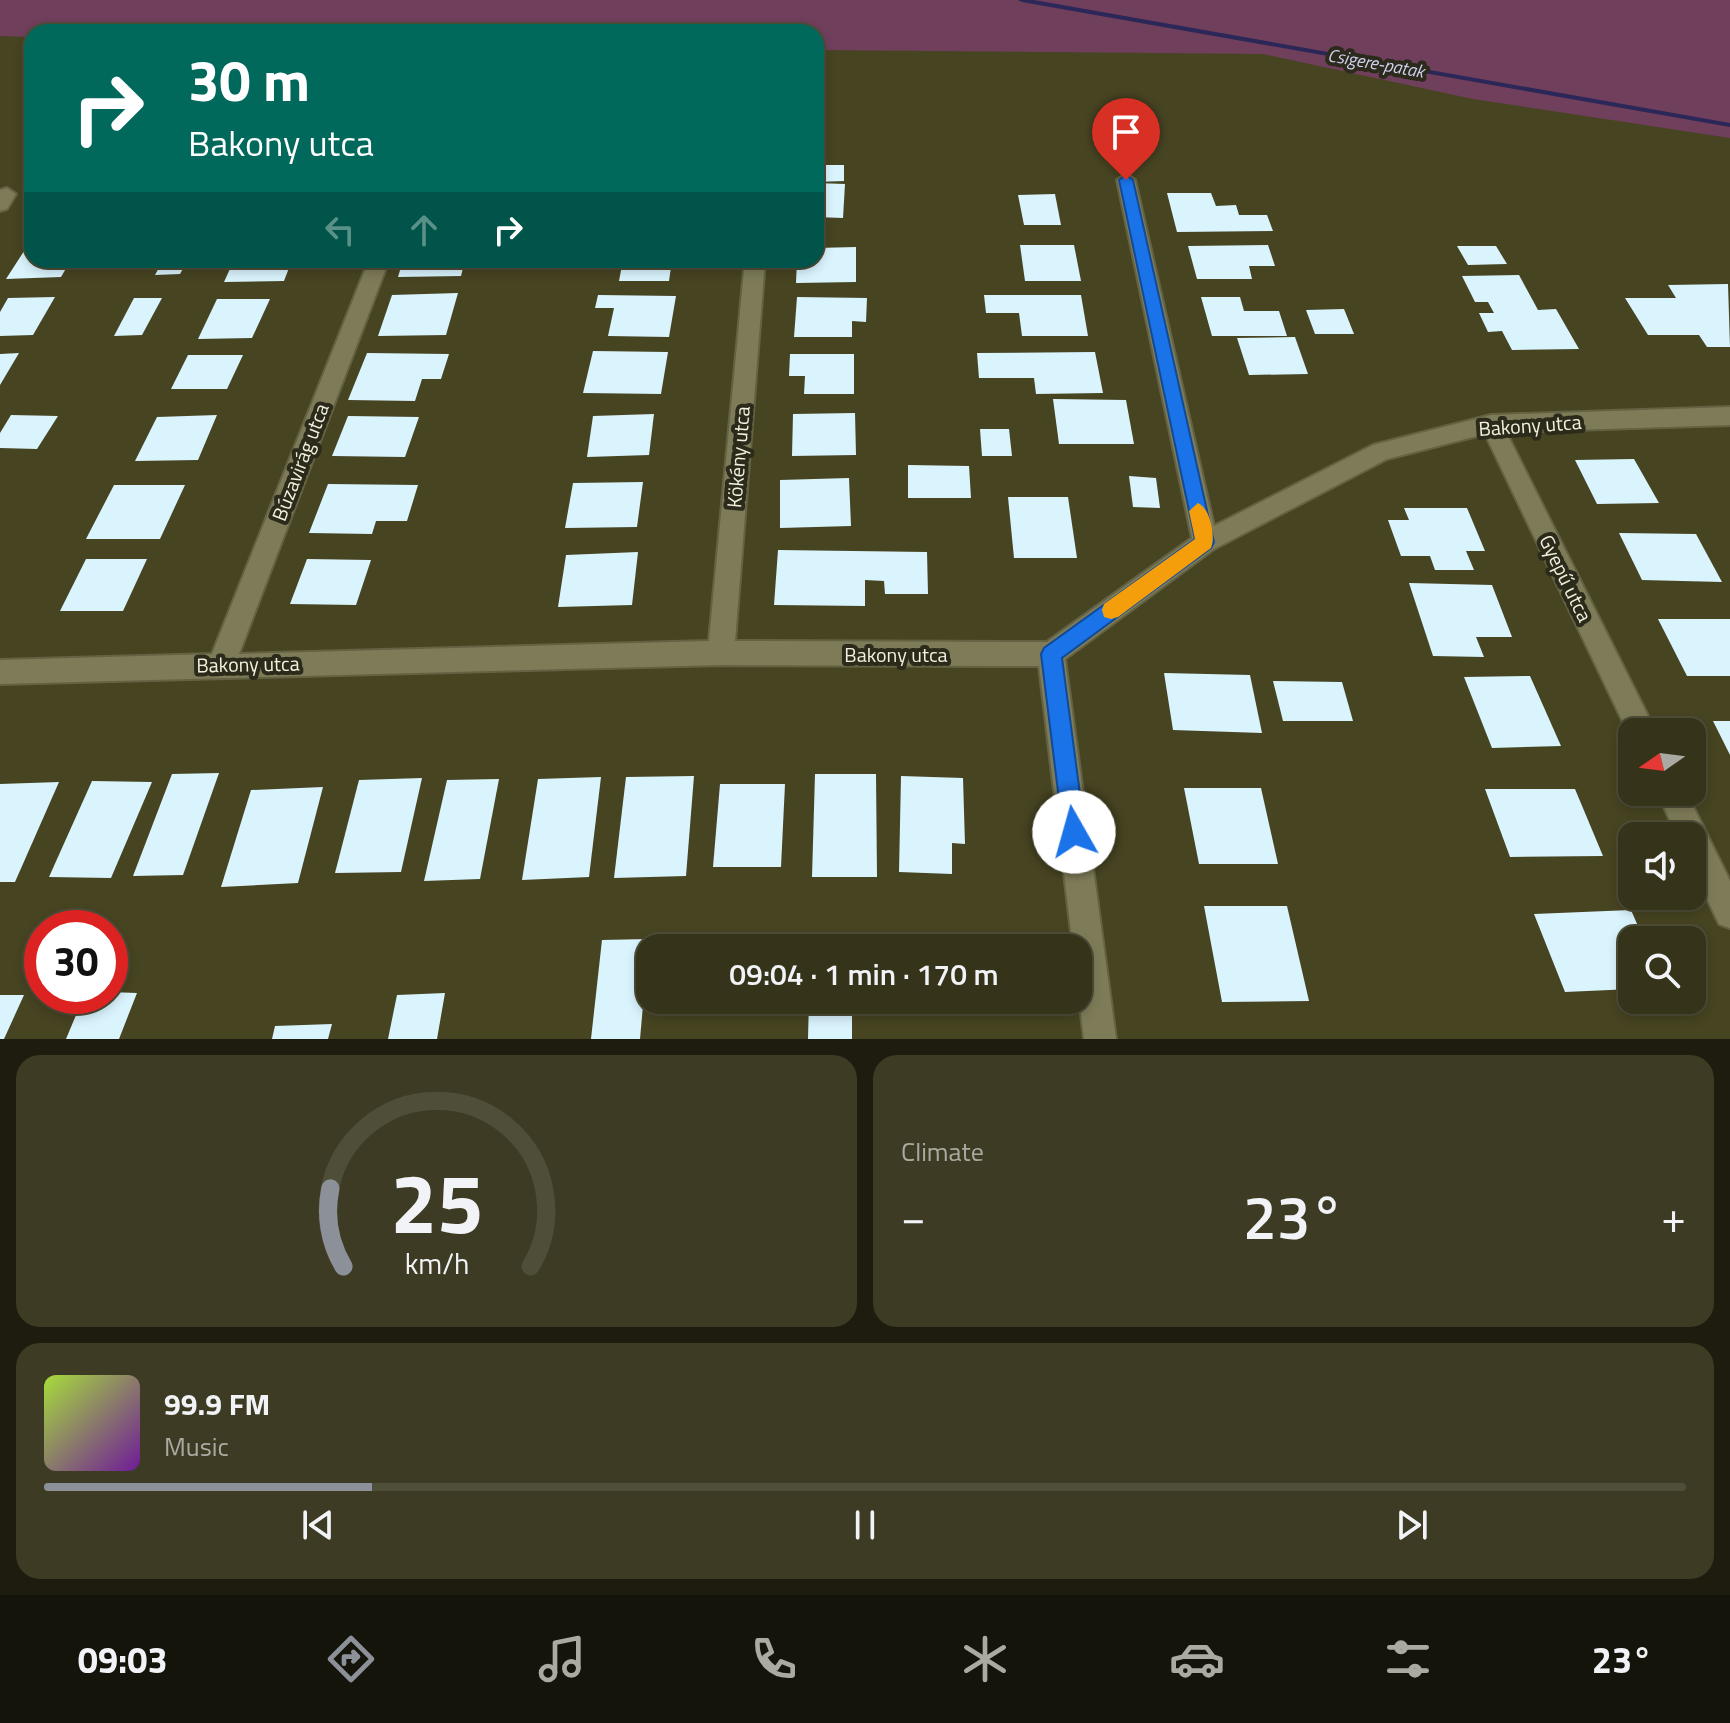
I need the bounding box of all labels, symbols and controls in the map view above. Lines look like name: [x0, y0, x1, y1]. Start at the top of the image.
text: 30 m: [188, 38, 310, 123]
water label: Csigere-patak: [1326, 41, 1428, 85]
icon: right: [56, 56, 160, 160]
pin: [1092, 98, 1160, 180]
icon: arrive: [1104, 110, 1148, 154]
text: Bakony utca: [188, 115, 374, 170]
icon: left: [318, 208, 362, 252]
icon: ahead: [402, 208, 446, 252]
icon: right: [486, 208, 530, 252]
street label: Búzavirág utca: [263, 399, 337, 525]
street label: Kökény utca: [718, 405, 758, 509]
street label: Bakony utca: [1477, 406, 1583, 444]
street label: Gyepű utca: [1532, 529, 1600, 627]
street label: Bakony utca: [844, 639, 948, 670]
street label: Bakony utca: [196, 648, 300, 680]
north arrow: [1618, 718, 1706, 806]
map controls: [1618, 718, 1706, 1014]
position arrow: [1032, 790, 1116, 874]
button: sound: [1618, 822, 1706, 910]
speed limit sign: 30: [24, 910, 128, 1014]
button: search: [1618, 926, 1706, 1014]
text: 09:04 · 1 min · 170 m: [729, 951, 999, 997]
text: Climate: [901, 1132, 984, 1171]
text: 25: [390, 1139, 483, 1265]
text: 23°: [1243, 1171, 1344, 1262]
text: −: [901, 1183, 926, 1250]
text: +: [1661, 1183, 1686, 1250]
text: km/h: [404, 1242, 469, 1285]
text: 99.9 FM: [164, 1381, 270, 1427]
text: Music: [164, 1427, 229, 1466]
icon: previous: [296, 1503, 340, 1547]
icon: pause: [843, 1503, 887, 1547]
icon: next: [1390, 1503, 1434, 1547]
icon: directions: [323, 1631, 379, 1687]
icon: music: [534, 1631, 590, 1687]
icon: phone: [746, 1631, 802, 1687]
icon: climate: [957, 1631, 1013, 1687]
icon: car: [1169, 1631, 1225, 1687]
icon: filters: [1380, 1631, 1436, 1687]
text: 09:03: [78, 1632, 168, 1687]
text: 23°: [1592, 1632, 1652, 1687]

